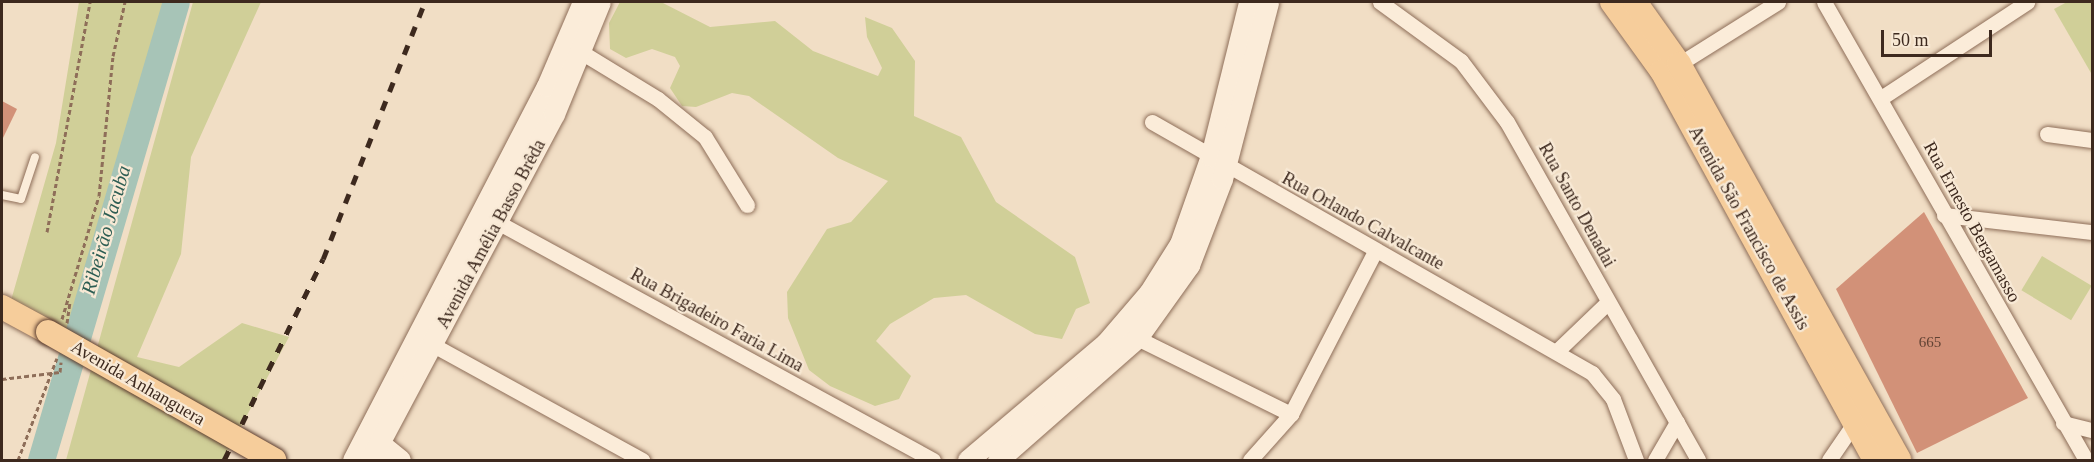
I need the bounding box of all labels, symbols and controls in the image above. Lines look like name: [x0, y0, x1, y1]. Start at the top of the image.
scale bar: [1884, 18, 1995, 56]
text: 50 m: [1892, 30, 1929, 50]
street label: Avenida São Francisco de Assis: [1684, 122, 1814, 334]
street label: Avenida Amélia Basso Brêda: [432, 135, 550, 333]
street label: Rua Ernesto Bergamasso: [1919, 138, 2025, 306]
street label: Rua Santo Denadai: [1534, 139, 1620, 271]
water label: Ribeirão Jacuba: [76, 163, 136, 297]
street label: Rua Orlando Calvalcante: [1278, 167, 1448, 275]
street label: Rua Brigadeiro Faria Lima: [627, 263, 807, 377]
house number: 665: [1919, 334, 1941, 352]
street label: Avenida Anhanguera: [67, 336, 209, 430]

